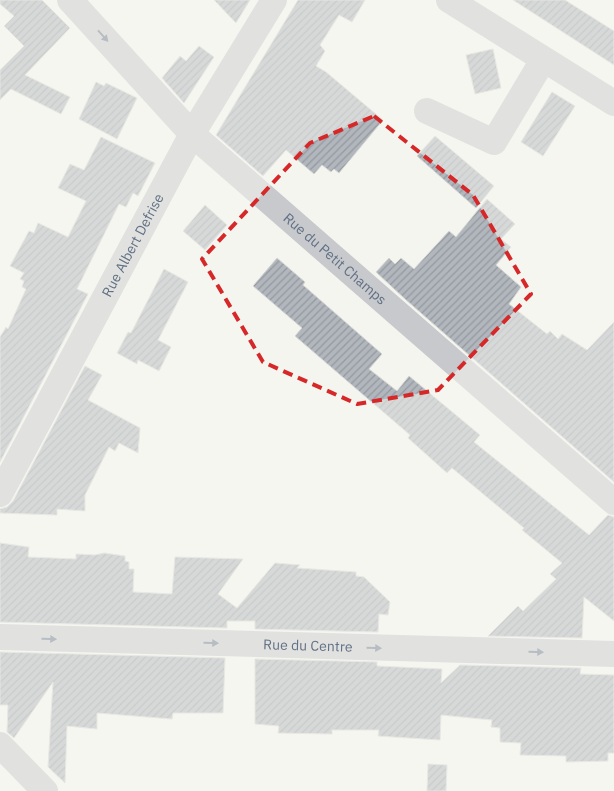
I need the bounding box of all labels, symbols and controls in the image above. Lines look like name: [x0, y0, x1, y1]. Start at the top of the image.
one-way arrow: [97, 30, 109, 42]
street label: Rue Albert Defrise: [98, 190, 168, 300]
street label: Rue du Petit Champs: [280, 209, 391, 309]
one-way arrow: [41, 635, 57, 643]
street label: Rue du Centre: [263, 635, 353, 656]
one-way arrow: [203, 639, 219, 647]
one-way arrow: [366, 644, 382, 652]
one-way arrow: [528, 648, 544, 656]

